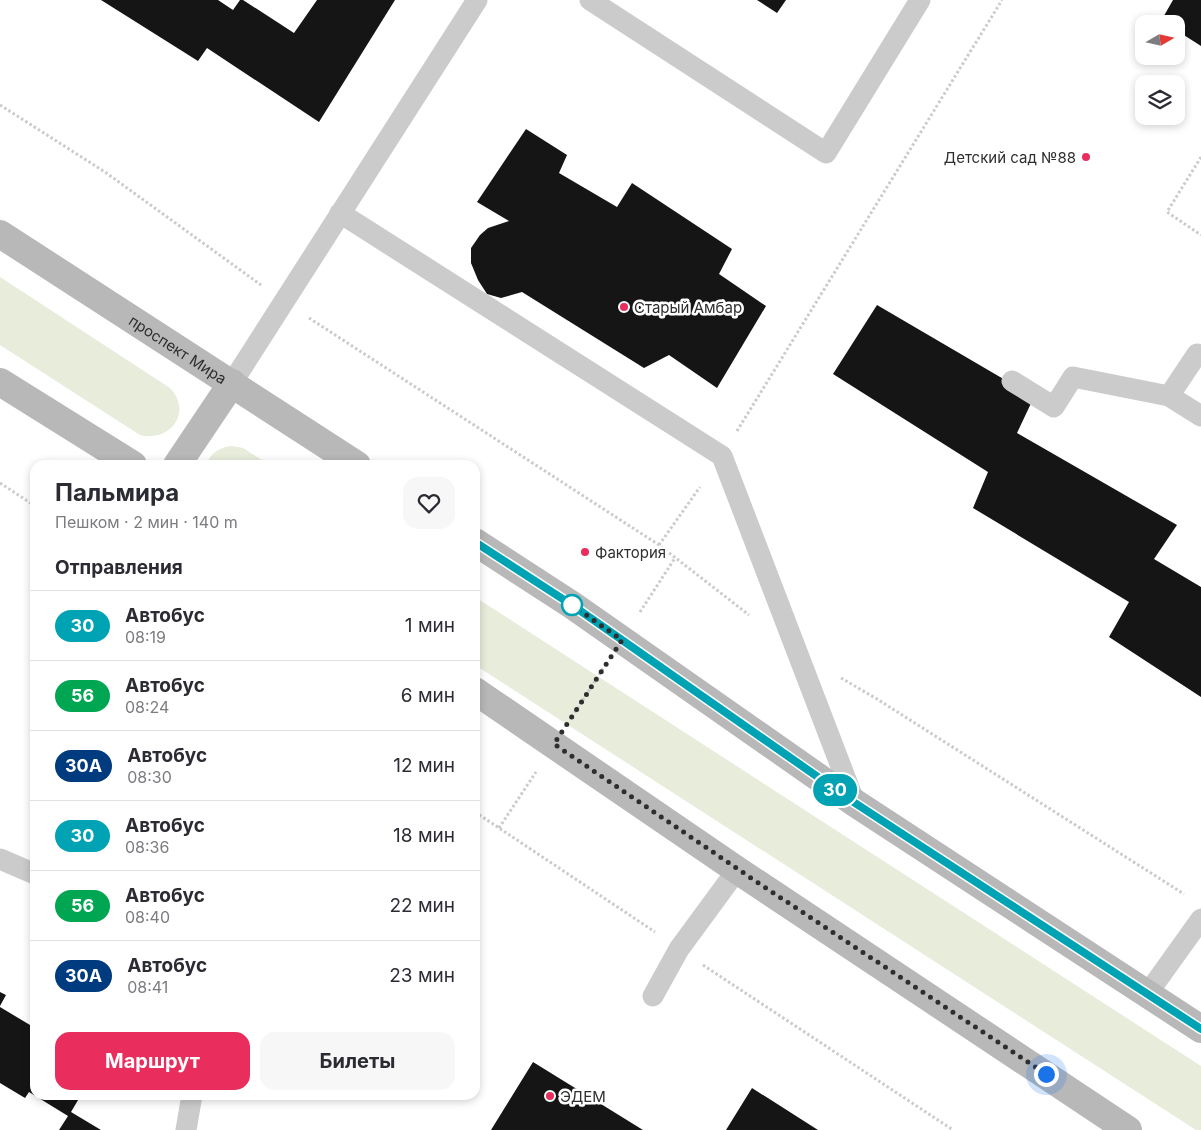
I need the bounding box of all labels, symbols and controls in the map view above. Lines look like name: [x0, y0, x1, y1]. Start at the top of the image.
north arrow: [1135, 15, 1185, 65]
map controls: [1135, 15, 1185, 125]
button: layers: [1135, 75, 1185, 125]
place label: Детский сад №88: [944, 148, 1076, 167]
marker: Детский сад №88: [1080, 151, 1092, 163]
place label: Старый Амбар: [634, 298, 742, 317]
marker: Старый Амбар: [618, 301, 630, 313]
street label: проспект Мира: [125, 311, 230, 388]
button: heart: [403, 477, 455, 529]
text: Пальмира: [55, 478, 179, 507]
text: Пешком · 2 мин · 140 m: [55, 512, 238, 532]
place label: Фактория: [595, 543, 666, 562]
marker: Фактория: [579, 546, 591, 558]
text: Отправления: [55, 556, 183, 579]
unlabelled marker: [561, 594, 583, 616]
text: Автобус: [125, 604, 205, 627]
text: 1 мин: [405, 614, 455, 637]
text: 30: [71, 615, 94, 636]
text: 08:19: [125, 627, 166, 647]
text: Автобус: [125, 674, 205, 697]
text: 6 мин: [401, 684, 455, 707]
text: 56: [71, 685, 94, 706]
text: 08:24: [125, 697, 169, 717]
text: Автобус: [127, 744, 207, 767]
text: 12 мин: [393, 754, 455, 777]
text: 30А: [65, 755, 102, 776]
text: 08:30: [127, 767, 172, 787]
line badge: 30: [812, 774, 858, 806]
text: 30: [823, 779, 847, 800]
text: Автобус: [125, 814, 205, 837]
text: 18 мин: [393, 824, 455, 847]
text: 30: [71, 825, 94, 846]
text: 08:36: [125, 837, 169, 857]
text: Автобус: [125, 884, 205, 907]
text: 22 мин: [389, 894, 455, 917]
text: 56: [71, 895, 94, 916]
text: 08:40: [125, 907, 170, 927]
text: Автобус: [127, 954, 207, 977]
text: 23 мин: [389, 964, 455, 987]
text: 30А: [65, 965, 102, 986]
text: 08:41: [127, 977, 168, 997]
button: Маршрут: [55, 1032, 250, 1090]
button: Билеты: [260, 1032, 455, 1090]
your location: [1034, 1062, 1059, 1087]
place label: ЭДЕМ: [560, 1087, 606, 1106]
marker: ЭДЕМ: [544, 1090, 556, 1102]

